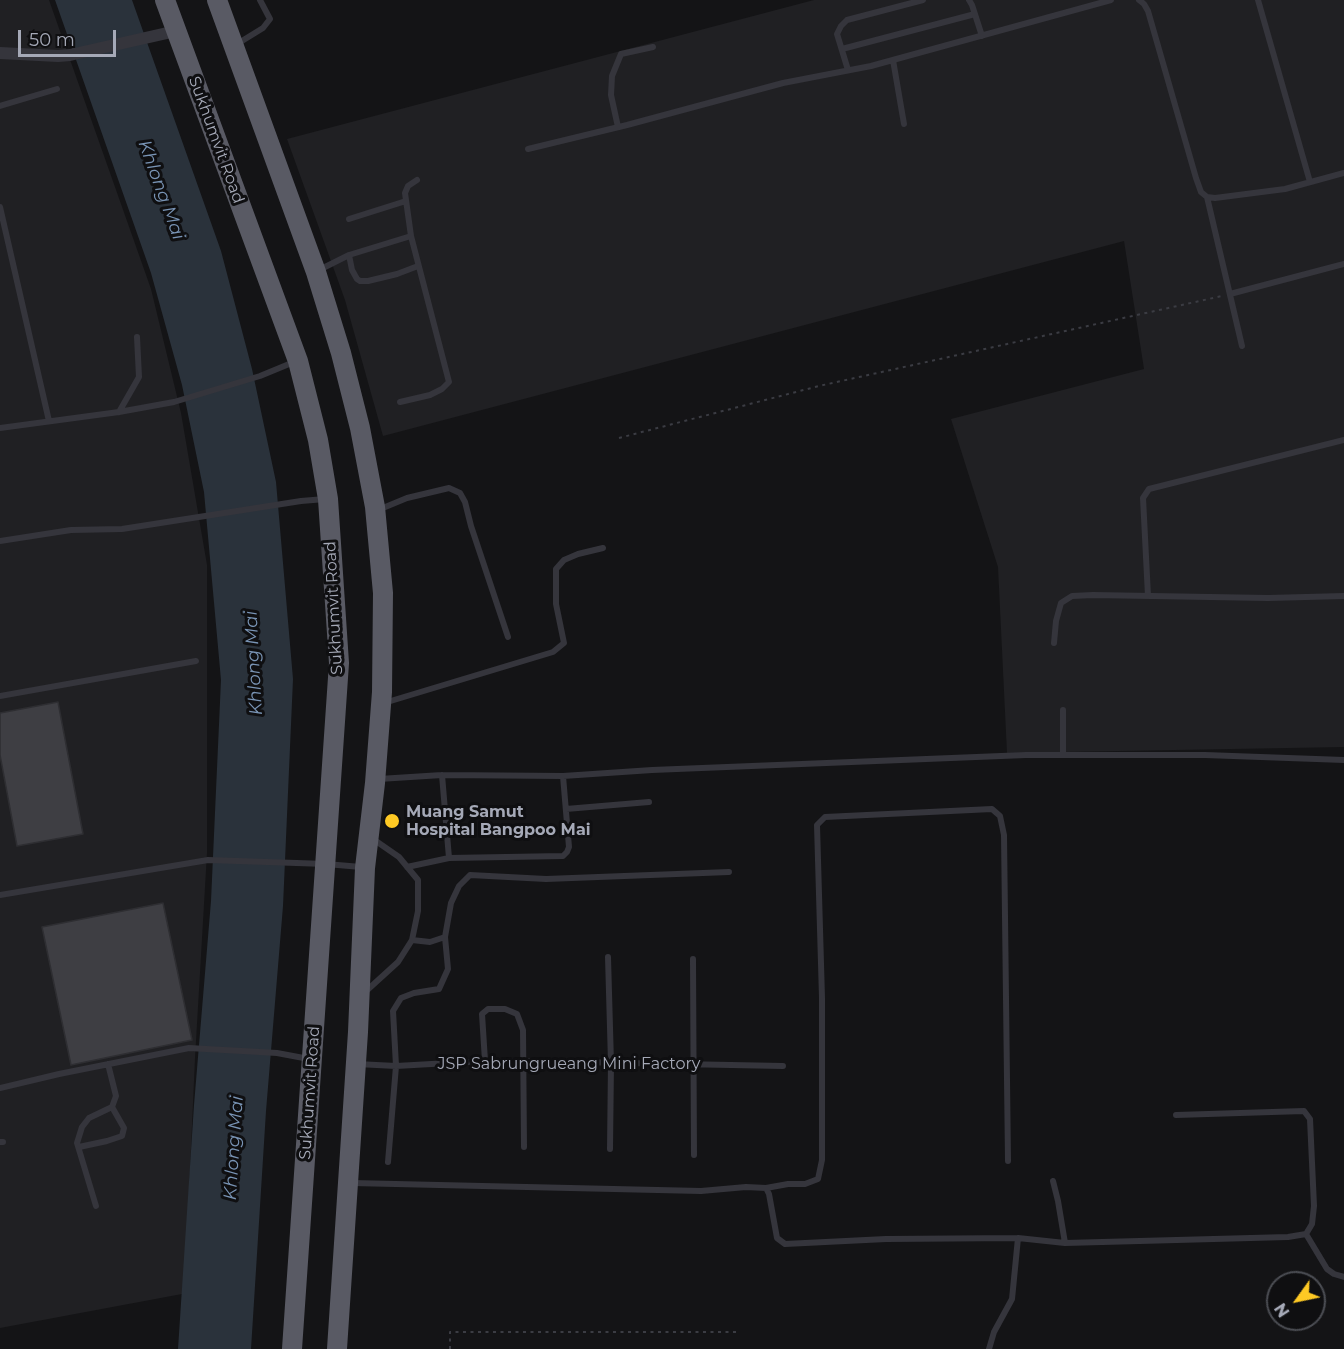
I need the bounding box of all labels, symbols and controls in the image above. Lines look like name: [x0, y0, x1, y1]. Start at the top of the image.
scale bar: [21, 18, 118, 56]
text: 50 m: [29, 29, 75, 51]
street label: Sukhumvit Road: [184, 74, 248, 206]
water label: Khlong Mai: [133, 137, 189, 243]
street label: Sukhumvit Road: [321, 541, 347, 675]
water label: Khlong Mai: [240, 610, 268, 716]
place label: Muang Samut Hospital Bangpoo Mai: [406, 802, 591, 840]
marker: Muang Samut Hospital Bangpoo Mai: [383, 812, 401, 830]
street label: Sukhumvit Road: [296, 1026, 324, 1160]
street label: JSP Sabrungrueang Mini Factory: [437, 1054, 701, 1074]
water label: Khlong Mai: [220, 1095, 248, 1201]
north arrow: [1266, 1271, 1326, 1331]
text: N: [1271, 1299, 1294, 1321]

